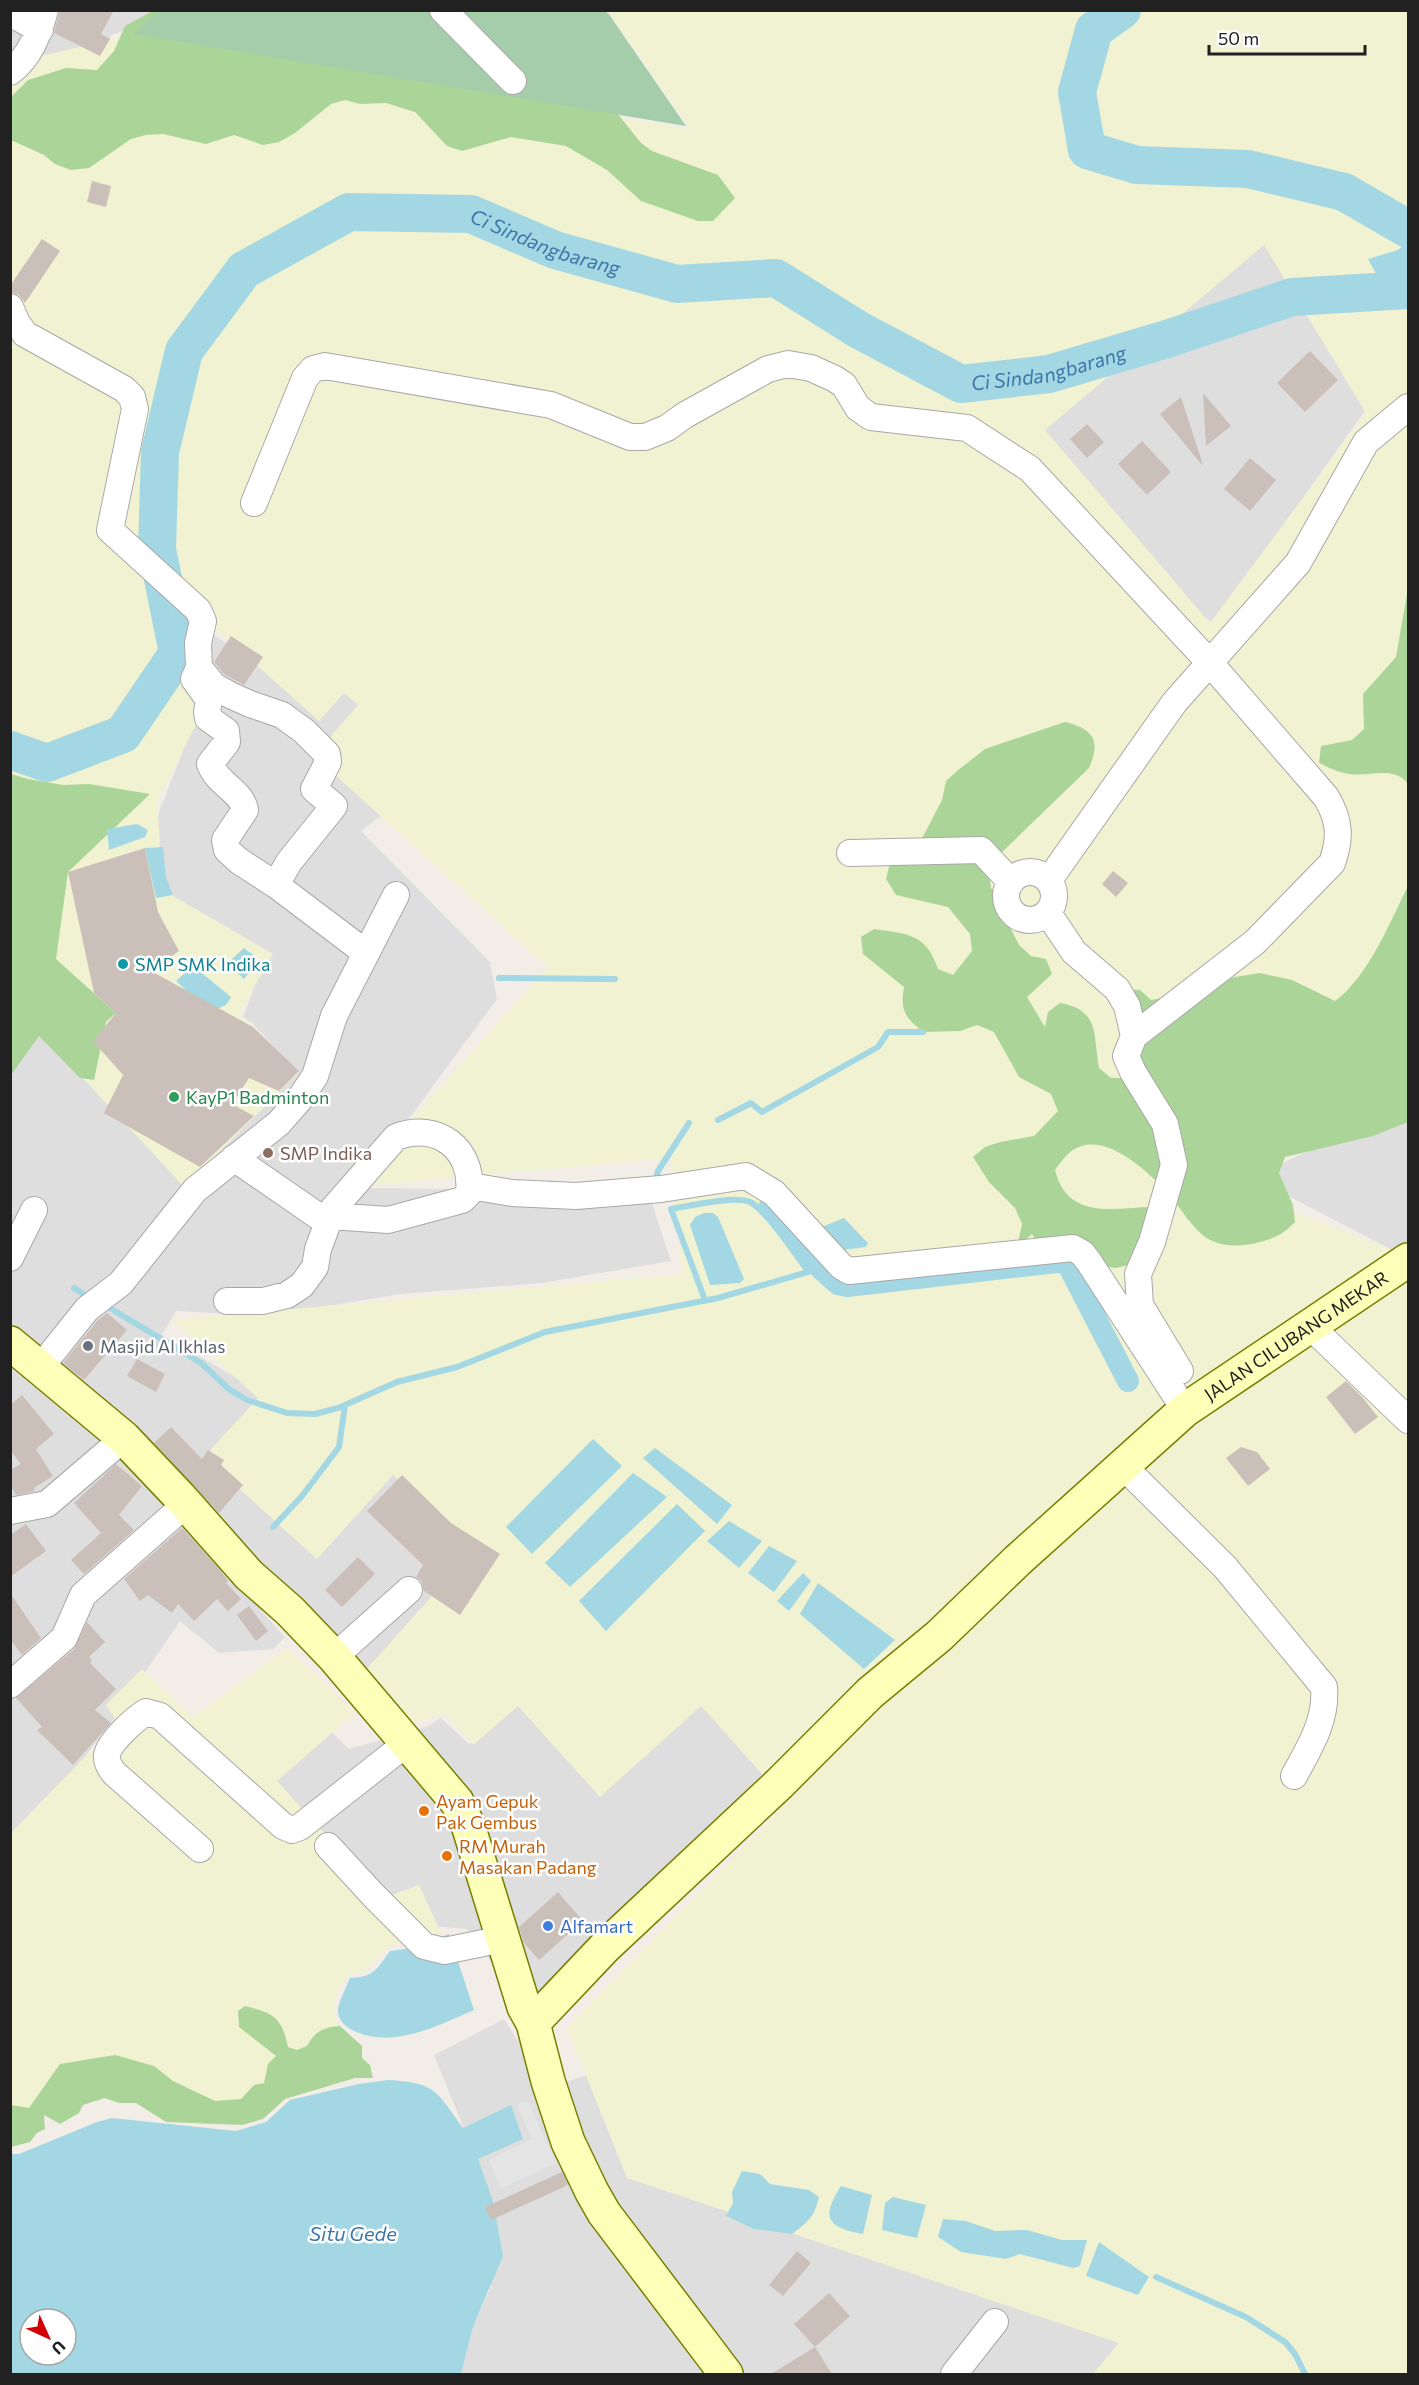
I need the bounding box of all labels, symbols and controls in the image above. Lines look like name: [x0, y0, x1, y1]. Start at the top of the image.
scale bar: [1209, 18, 1365, 56]
text: 50 m: [1218, 27, 1259, 49]
water label: Ci Sindangbarang: [467, 203, 624, 280]
water label: Ci Sindangbarang: [970, 339, 1130, 395]
place label: SMP SMK Indika: [135, 953, 270, 975]
marker: SMP SMK Indika: [116, 957, 130, 971]
place label: KayP1 Badminton: [186, 1086, 329, 1108]
marker: KayP1 Badminton: [167, 1090, 181, 1104]
place label: SMP Indika: [280, 1142, 372, 1164]
marker: SMP Indika: [261, 1146, 275, 1160]
street label: JALAN CILUBANG MEKAR: [1200, 1266, 1392, 1405]
place label: Masjid Al Ikhlas: [100, 1335, 225, 1357]
marker: Masjid Al Ikhlas: [81, 1339, 95, 1353]
place label: Ayam Gepuk Pak Gembus: [436, 1790, 539, 1833]
marker: Ayam Gepuk Pak Gembus: [417, 1804, 431, 1818]
place label: RM Murah Masakan Padang: [459, 1835, 597, 1878]
marker: RM Murah Masakan Padang: [440, 1849, 454, 1863]
place label: Alfamart: [560, 1915, 633, 1937]
marker: Alfamart: [541, 1919, 555, 1933]
water label: Situ Gede: [309, 2221, 397, 2245]
north arrow: [18, 2307, 78, 2367]
text: U: [48, 2337, 70, 2359]

